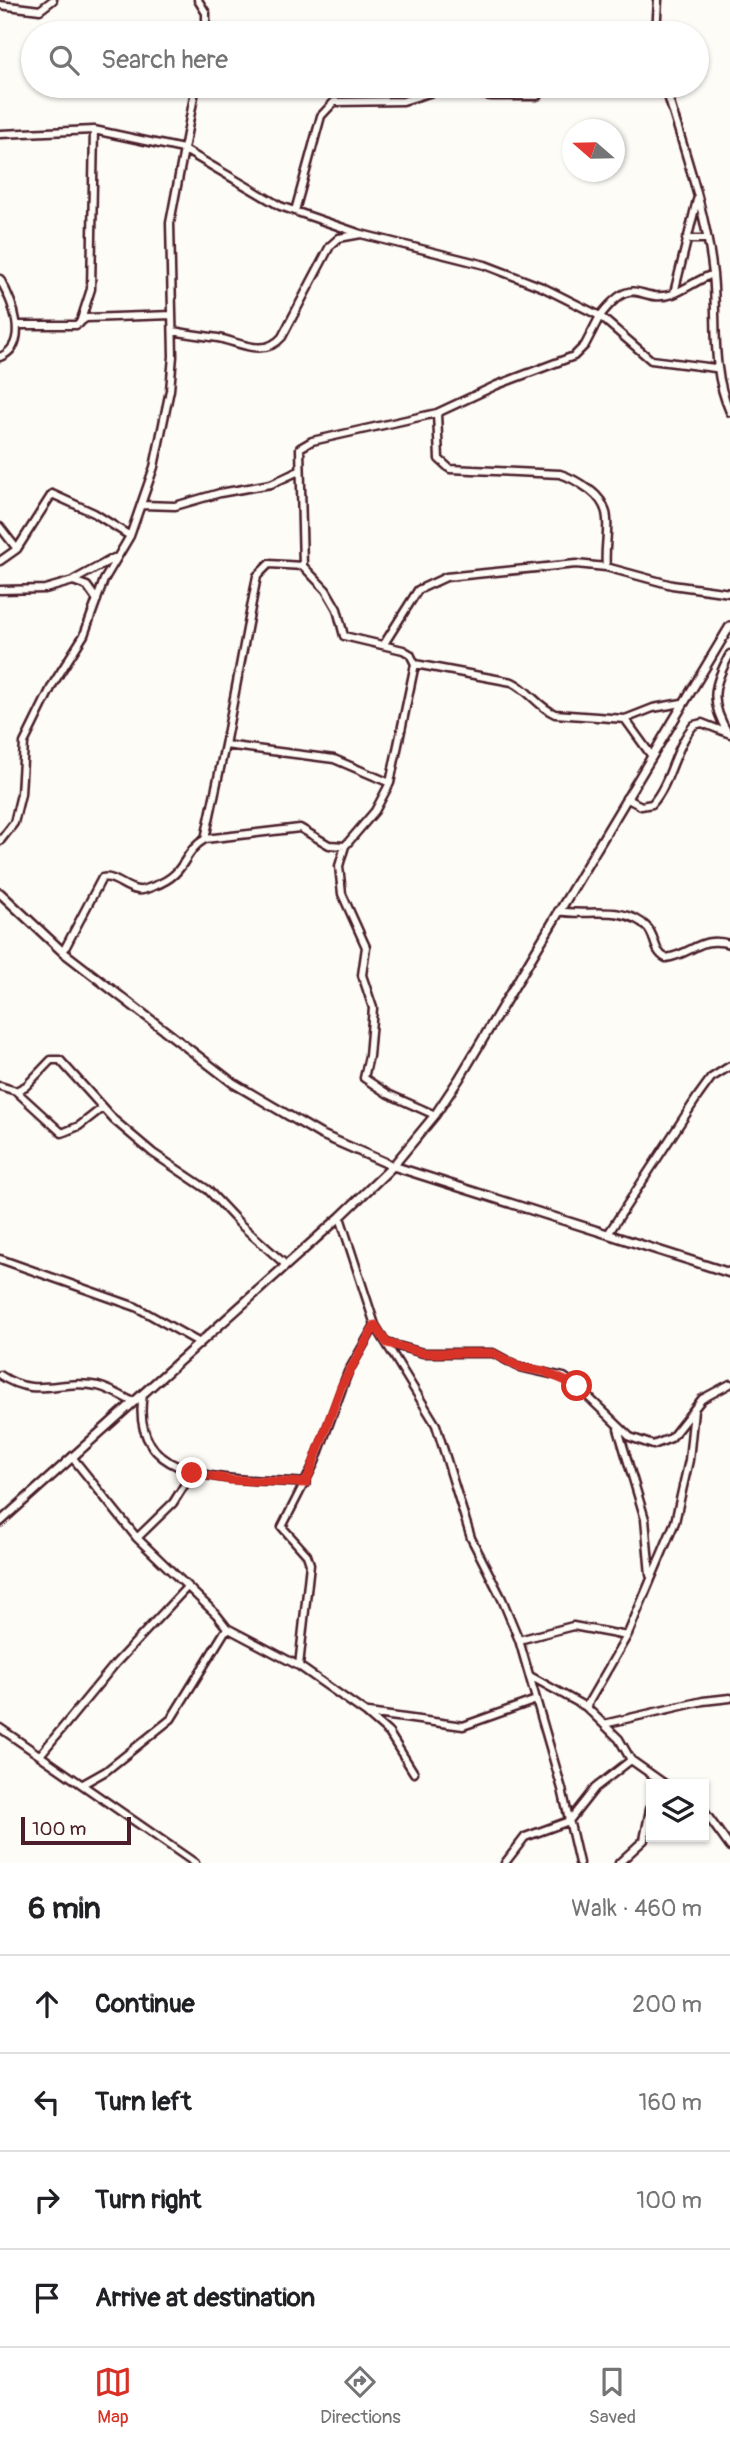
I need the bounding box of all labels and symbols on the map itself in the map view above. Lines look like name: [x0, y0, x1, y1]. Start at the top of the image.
north arrow: [562, 119, 625, 182]
route start: [561, 1370, 592, 1401]
route end: [176, 1457, 207, 1488]
scale bar: [21, 1814, 131, 1846]

